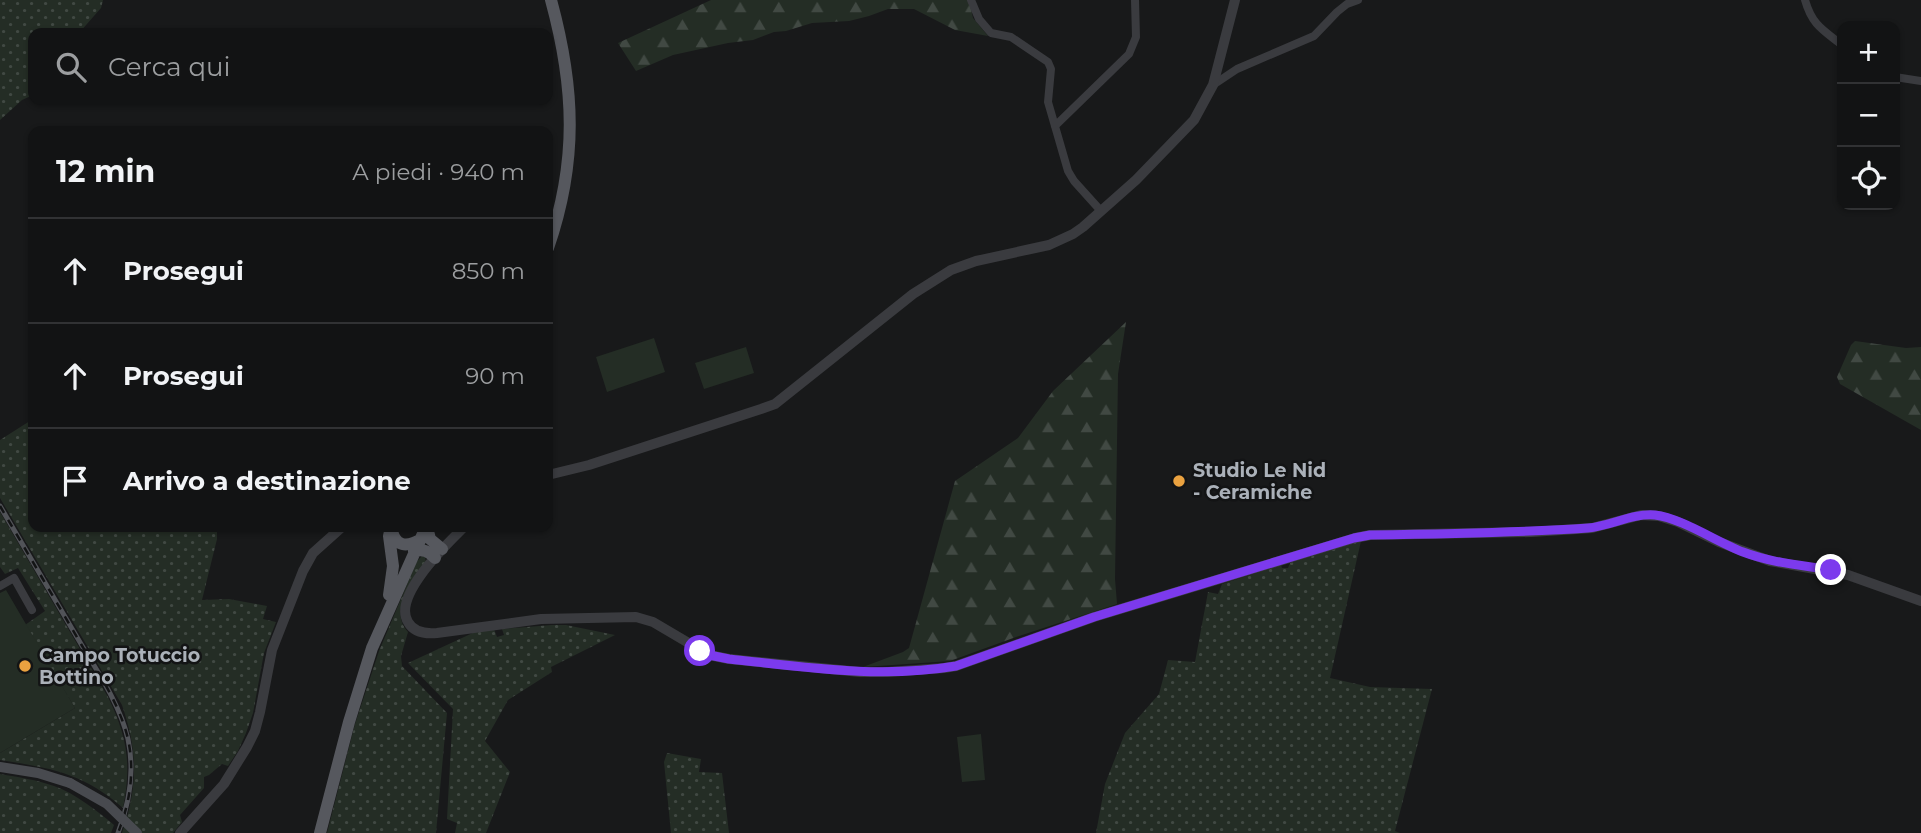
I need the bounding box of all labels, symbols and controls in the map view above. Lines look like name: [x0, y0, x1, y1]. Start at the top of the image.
map controls: [1837, 21, 1900, 210]
button: +: [1837, 21, 1900, 84]
search box: [28, 28, 553, 105]
icon: search: [52, 48, 90, 86]
text: Cerca qui: [108, 51, 231, 83]
button: −: [1837, 84, 1900, 147]
button: locate: [1837, 147, 1900, 210]
text: 12 min: [56, 153, 155, 190]
text: A piedi · 940 m: [352, 158, 525, 186]
icon: ahead: [56, 252, 94, 290]
text: Prosegui: [123, 255, 244, 287]
text: 850 m: [452, 257, 525, 285]
icon: ahead: [56, 357, 94, 395]
text: Prosegui: [123, 360, 244, 392]
text: 90 m: [465, 362, 525, 390]
place label: Studio Le Nid - Ceramiche: [1193, 459, 1326, 504]
icon: arrive: [56, 462, 94, 500]
text: Arrivo a destinazione: [123, 465, 411, 497]
marker: Studio Le Nid - Ceramiche: [1171, 473, 1187, 489]
route end: [1815, 554, 1846, 585]
route start: [684, 635, 715, 666]
place label: Campo Totuccio Bottino: [39, 644, 200, 689]
marker: Campo Totuccio Bottino: [17, 658, 33, 674]

